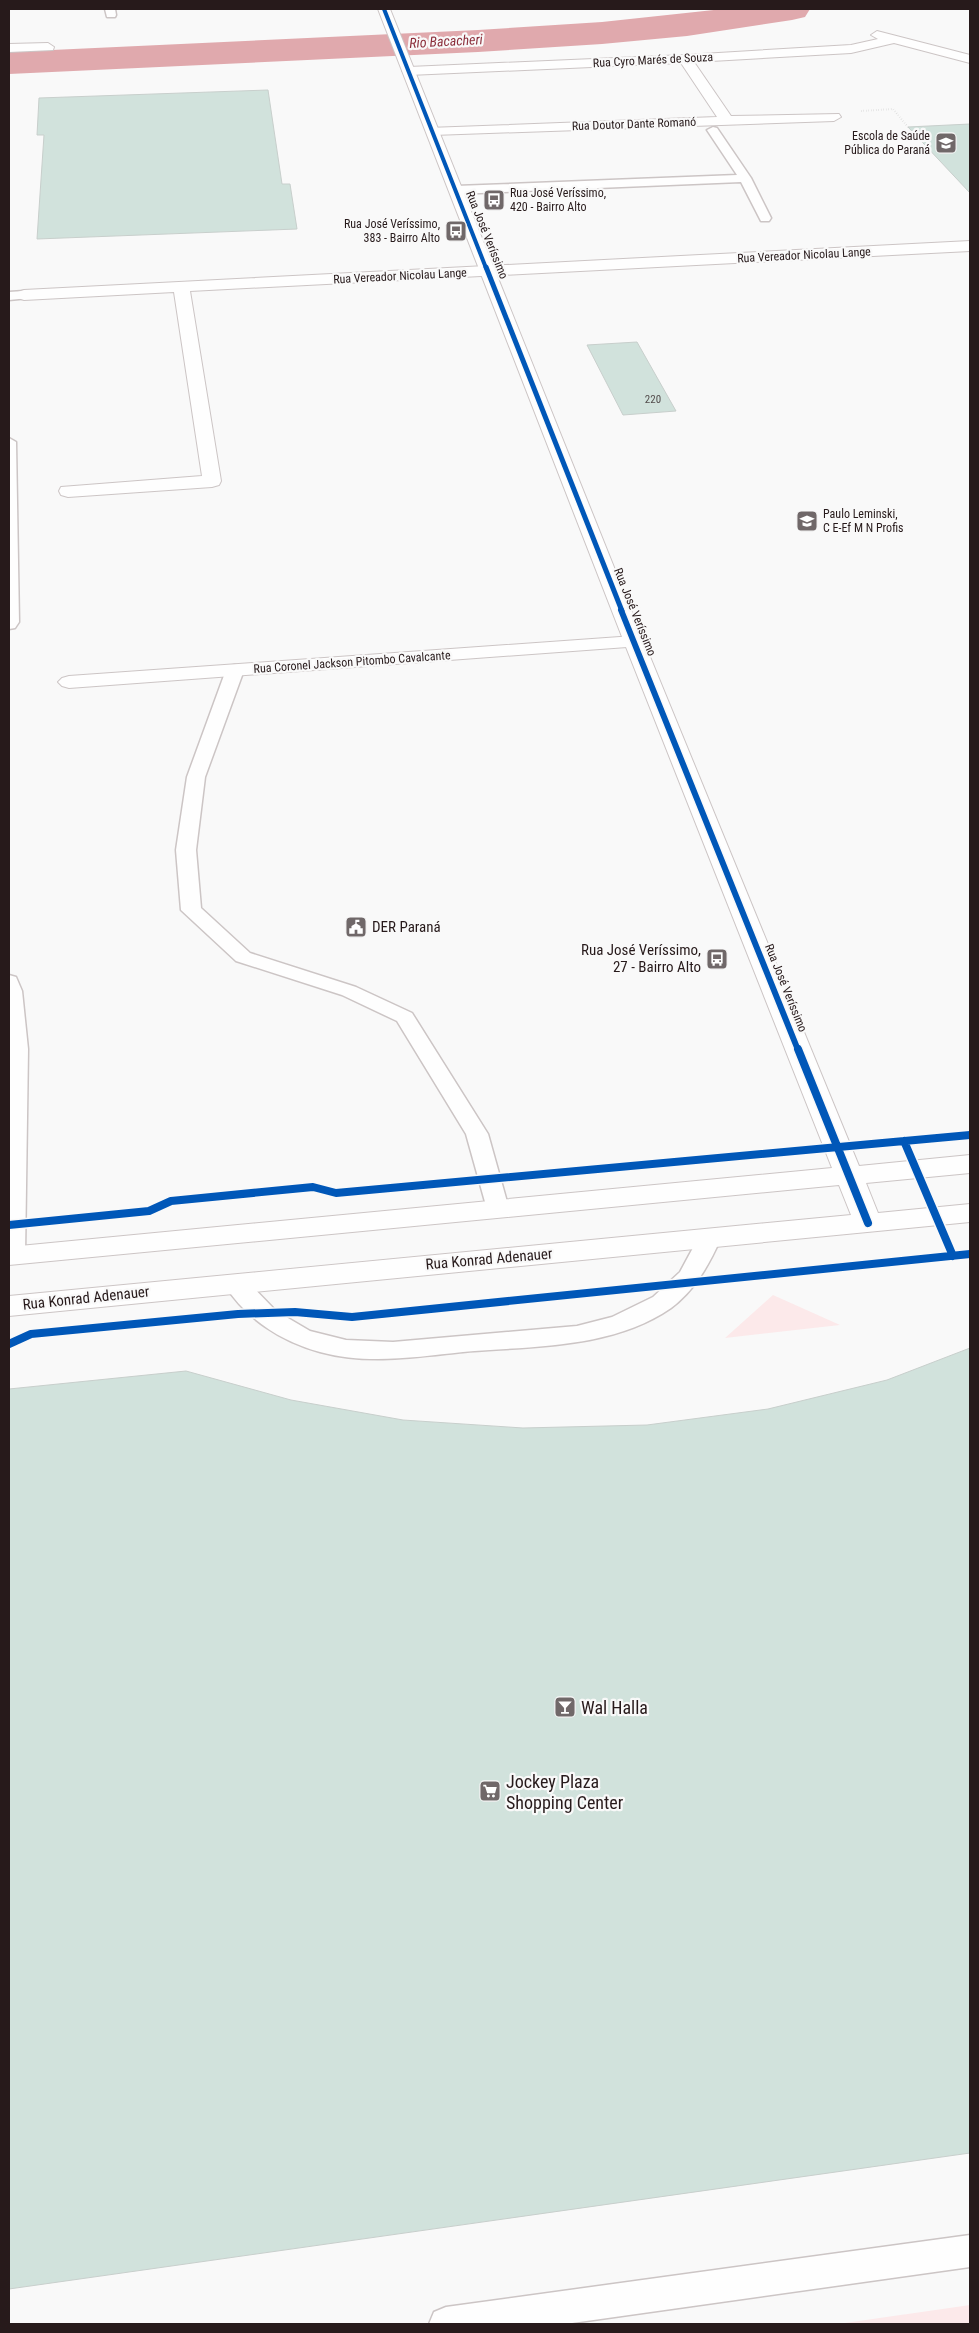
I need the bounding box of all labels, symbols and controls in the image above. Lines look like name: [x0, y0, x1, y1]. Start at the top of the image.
water label: Rio Bacacheri: [409, 31, 484, 51]
street label: Rua Cyro Marés de Souza: [593, 50, 714, 70]
street label: Rua Doutor Dante Romanó: [572, 115, 696, 133]
place label: Escola de Saúde Pública do Paraná: [844, 129, 930, 157]
school or university icon: Escola de Saúde Pública do Paraná: [934, 131, 958, 155]
place label: Rua José Veríssimo, 420 - Bairro Alto: [510, 186, 606, 214]
bus stop icon: Rua José Veríssimo, 420 - Bairro Alto: [482, 188, 506, 212]
street label: Rua José Veríssimo: [463, 189, 511, 281]
place label: Rua José Veríssimo, 383 - Bairro Alto: [344, 217, 440, 245]
bus stop icon: Rua José Veríssimo, 383 - Bairro Alto: [444, 219, 468, 243]
street label: Rua Vereador Nicolau Lange: [737, 244, 871, 265]
street label: Rua Vereador Nicolau Lange: [333, 265, 467, 286]
house number: 220: [645, 393, 661, 406]
place label: Paulo Leminski, C E-Ef M N Profis: [823, 507, 903, 535]
school or university icon: Paulo Leminski, C E-Ef M N Profis: [795, 509, 819, 533]
street label: Rua José Veríssimo: [611, 566, 659, 658]
street label: Rua Coronel Jackson Pitombo Cavalcante: [253, 648, 451, 676]
public building icon: DER Paraná: [344, 915, 368, 939]
place label: DER Paraná: [372, 918, 441, 936]
place label: Rua José Veríssimo, 27 - Bairro Alto: [581, 941, 701, 976]
street label: Rua José Veríssimo: [762, 942, 810, 1034]
bus stop icon: Rua José Veríssimo, 27 - Bairro Alto: [705, 947, 729, 971]
street label: Rua Konrad Adenauer: [425, 1244, 554, 1274]
street label: Rua Konrad Adenauer: [22, 1282, 151, 1314]
bar icon: Wal Halla: [553, 1695, 577, 1719]
place label: Wal Halla: [581, 1697, 648, 1718]
place label: Jockey Plaza Shopping Center: [506, 1771, 624, 1813]
supermarket icon: Jockey Plaza Shopping Center: [478, 1779, 502, 1803]

